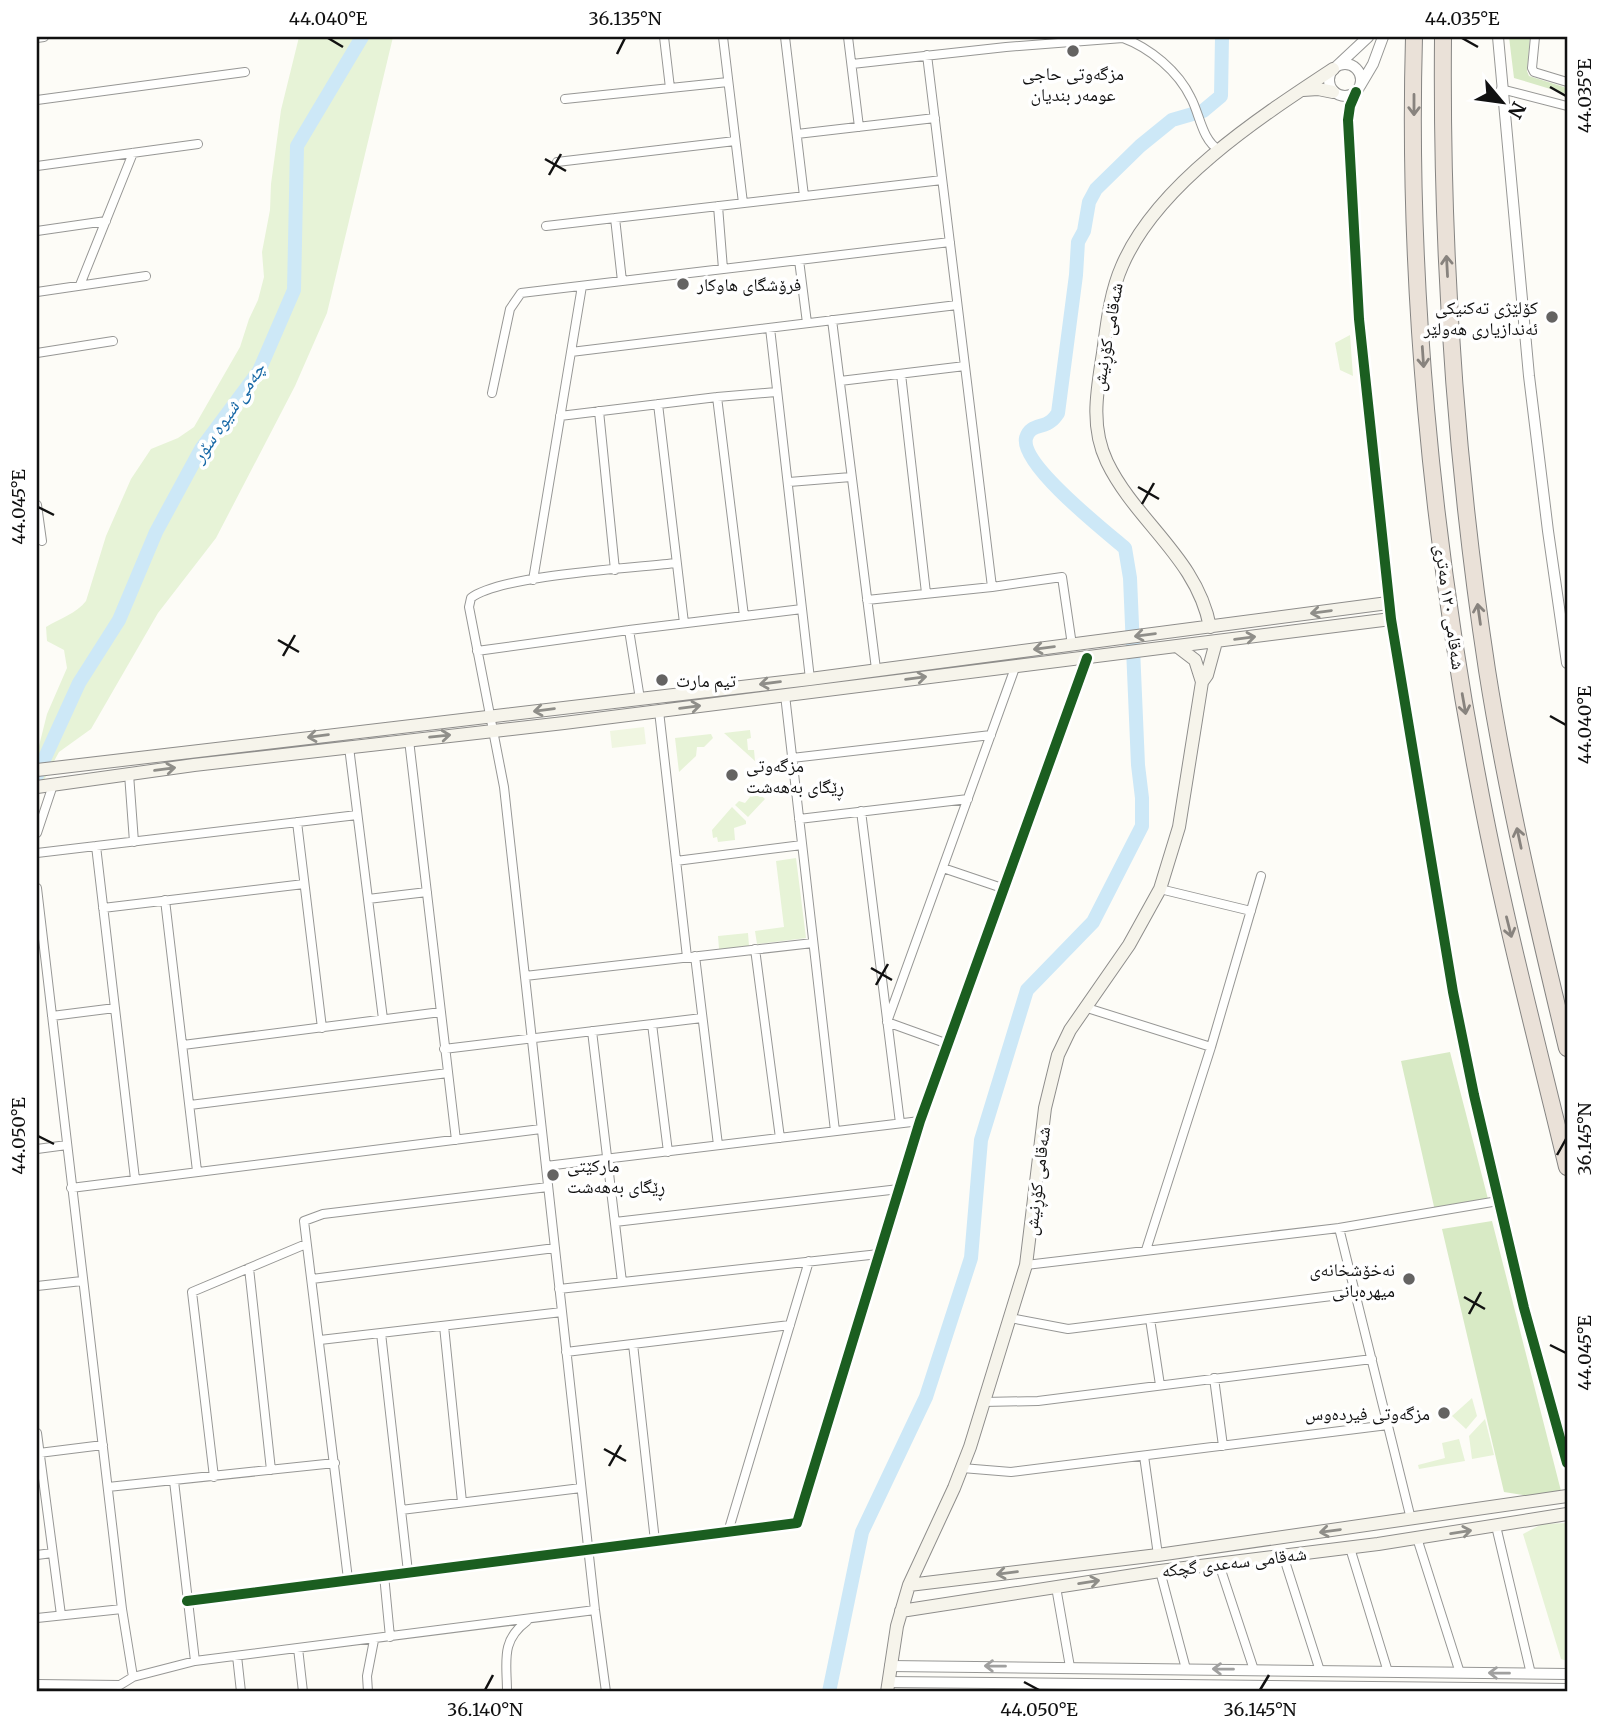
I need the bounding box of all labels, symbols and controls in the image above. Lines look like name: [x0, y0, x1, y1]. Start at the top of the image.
text: 44.040°E: [289, 7, 368, 30]
text: 36.135°N: [588, 7, 662, 30]
text: 44.035°E: [1425, 7, 1500, 30]
marker: مزگەوتی حاجی عومەر بندیان: [1065, 43, 1081, 59]
text: 44.035°E: [1573, 58, 1596, 133]
place label: مزگەوتی حاجی عومەر بندیان: [1022, 62, 1124, 106]
north arrow: [1468, 66, 1538, 136]
one-way arrow: [1407, 93, 1421, 116]
text: N: [1503, 98, 1531, 123]
one-way arrow: [1440, 255, 1453, 278]
place label: فرۆشگای ھاوکار: [696, 273, 801, 296]
marker: فرۆشگای ھاوکار: [675, 276, 691, 292]
street label: شەقامی کۆڕنیش: [1086, 281, 1131, 393]
place label: کۆلێژی تەکنیکی ئەندازیاری هەولێر: [1423, 296, 1539, 340]
marker: کۆلێژی تەکنیکی ئەندازیاری هەولێر: [1544, 309, 1560, 325]
one-way arrow: [1417, 345, 1430, 368]
water label: چەمی شیوە سۆر: [185, 357, 271, 468]
text: 44.045°E: [7, 469, 30, 545]
street label: شەقامی ١٢٠ مەتری: [1430, 543, 1470, 671]
one-way arrow: [1473, 603, 1486, 626]
one-way arrow: [1310, 605, 1333, 618]
one-way arrow: [1134, 629, 1157, 642]
one-way arrow: [1233, 632, 1255, 645]
one-way arrow: [1034, 642, 1056, 655]
place label: تیم مارت: [676, 669, 736, 693]
marker: تیم مارت: [654, 672, 670, 688]
one-way arrow: [904, 672, 926, 685]
one-way arrow: [759, 677, 782, 690]
text: 44.040°E: [1573, 685, 1596, 764]
one-way arrow: [1458, 692, 1472, 715]
one-way arrow: [678, 700, 701, 713]
one-way arrow: [533, 703, 556, 716]
one-way arrow: [308, 730, 330, 743]
one-way arrow: [428, 730, 450, 743]
place label: مزگەوتی ڕێگای بەھەشت: [746, 754, 844, 800]
one-way arrow: [153, 763, 176, 776]
marker: مزگەوتی ڕێگای بەھەشت: [724, 767, 740, 783]
one-way arrow: [1511, 827, 1525, 850]
one-way arrow: [1503, 915, 1516, 938]
text: 44.050°E: [7, 1097, 30, 1175]
text: 36.145°N: [1573, 1102, 1596, 1176]
street label: شەقامی کۆڕنیش: [1019, 1125, 1058, 1237]
place label: مارکێتی ڕێگای بەهەشت: [567, 1154, 665, 1200]
marker: مارکێتی ڕێگای بەهەشت: [545, 1167, 561, 1183]
place label: نەخۆشخانەی میهرەبانی: [1309, 1258, 1395, 1302]
marker: نەخۆشخانەی میهرەبانی: [1401, 1271, 1417, 1287]
text: 44.045°E: [1573, 1315, 1596, 1391]
place label: مزگەوتی فیردەوس: [1305, 1402, 1430, 1425]
marker: مزگەوتی فیردەوس: [1436, 1405, 1452, 1421]
one-way arrow: [1319, 1524, 1342, 1537]
one-way arrow: [1449, 1525, 1471, 1538]
street label: شەقامی سەعدی گچکە: [1160, 1542, 1308, 1582]
one-way arrow: [997, 1567, 1019, 1580]
one-way arrow: [1078, 1575, 1100, 1588]
one-way arrow: [984, 1659, 1007, 1673]
one-way arrow: [1211, 1663, 1234, 1676]
one-way arrow: [1488, 1666, 1511, 1680]
text: 36.140°N: [447, 1698, 523, 1721]
text: 44.050°E: [1000, 1698, 1078, 1721]
text: 36.145°N: [1223, 1698, 1297, 1721]

